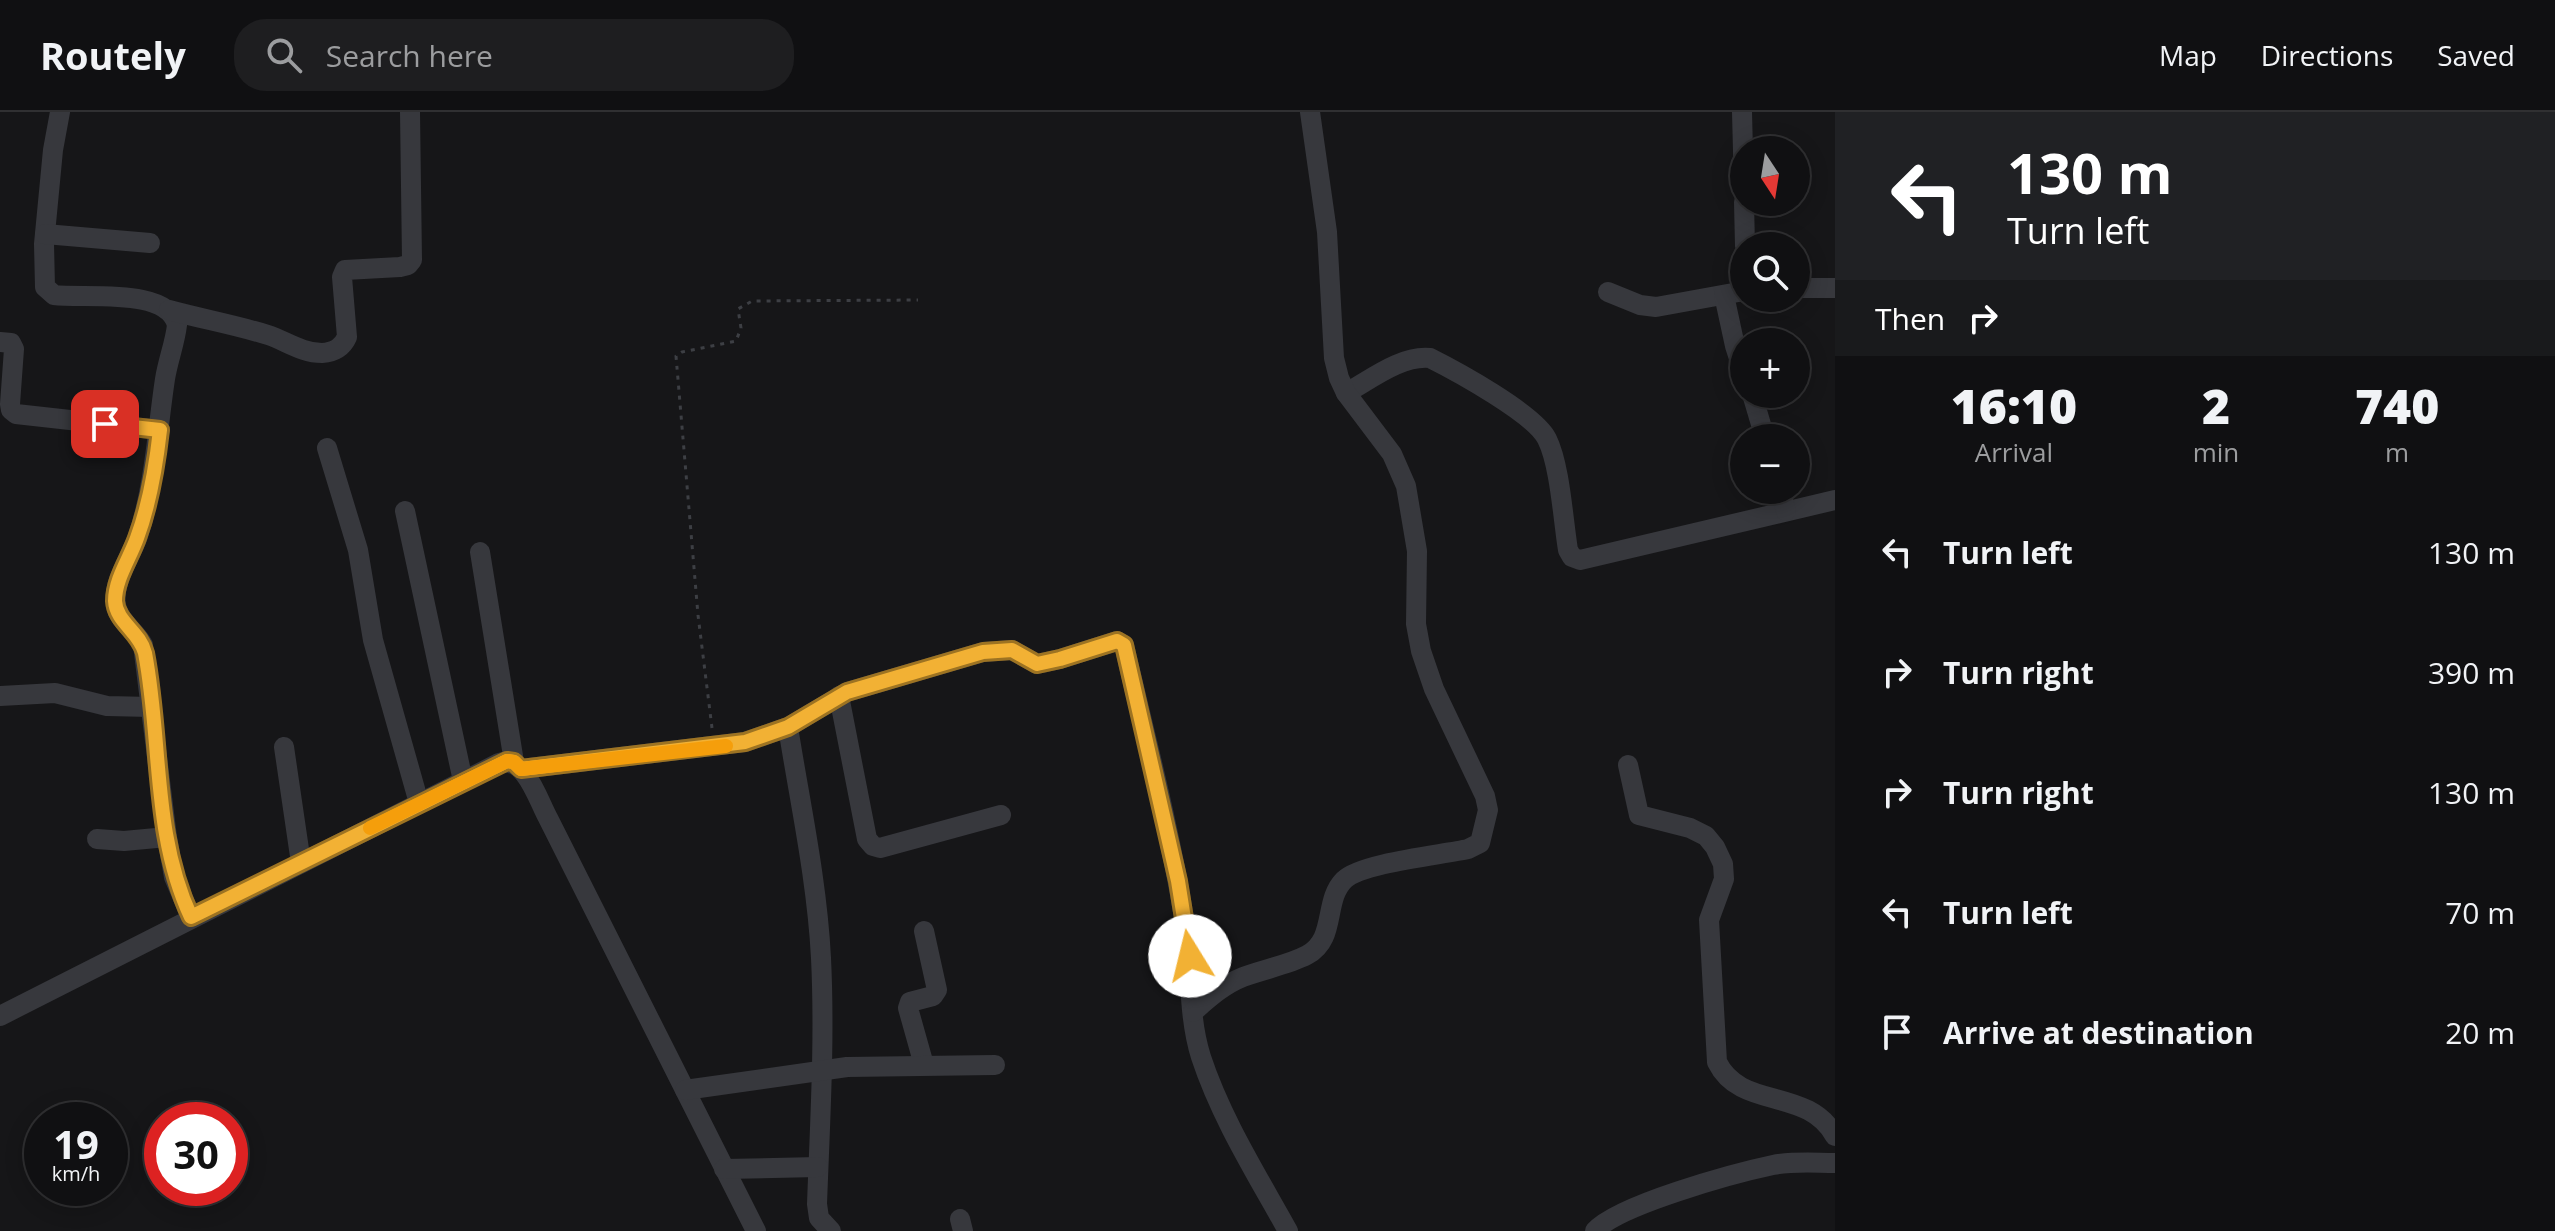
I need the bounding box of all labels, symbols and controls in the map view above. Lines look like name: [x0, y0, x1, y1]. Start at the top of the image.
search box: [234, 19, 794, 91]
text: Routely: [40, 29, 186, 81]
icon: search: [262, 33, 306, 77]
text: Search here: [326, 35, 493, 76]
text: Map: [2159, 36, 2217, 74]
text: Directions: [2261, 36, 2393, 74]
text: Saved: [2437, 36, 2515, 74]
text: 130 m: [2007, 134, 2173, 210]
north arrow: [1730, 136, 1810, 216]
map controls: [1730, 136, 1810, 504]
icon: left: [1875, 144, 1979, 248]
text: Turn left: [2007, 206, 2149, 255]
button: search: [1730, 232, 1810, 312]
icon: right: [1961, 296, 2005, 340]
text: Then: [1875, 298, 1945, 339]
button: +: [1730, 328, 1810, 408]
text: 16:10: [1951, 373, 2077, 438]
text: 2: [2202, 373, 2230, 438]
text: 740: [2355, 373, 2439, 438]
pin: [71, 390, 139, 458]
icon: arrive: [83, 402, 127, 446]
button: −: [1730, 424, 1810, 504]
text: Arrival: [1975, 434, 2053, 470]
text: min: [2193, 434, 2239, 470]
text: m: [2385, 434, 2409, 470]
icon: left: [1875, 530, 1919, 574]
text: Turn left: [1943, 532, 2073, 573]
text: 130 m: [2428, 532, 2515, 573]
icon: right: [1875, 650, 1919, 694]
text: Turn right: [1943, 652, 2094, 693]
text: 390 m: [2428, 652, 2515, 693]
icon: right: [1875, 770, 1919, 814]
text: Turn right: [1943, 772, 2094, 813]
text: 130 m: [2428, 772, 2515, 813]
icon: left: [1875, 890, 1919, 934]
text: Turn left: [1943, 892, 2073, 933]
text: 70 m: [2445, 892, 2515, 933]
position arrow: [1148, 914, 1232, 998]
icon: arrive: [1875, 1010, 1919, 1054]
text: Arrive at destination: [1943, 1012, 2254, 1053]
text: 20 m: [2445, 1012, 2515, 1053]
speed limit sign: 30: [144, 1102, 248, 1206]
text: 19: [53, 1116, 99, 1171]
text: km/h: [52, 1160, 100, 1187]

